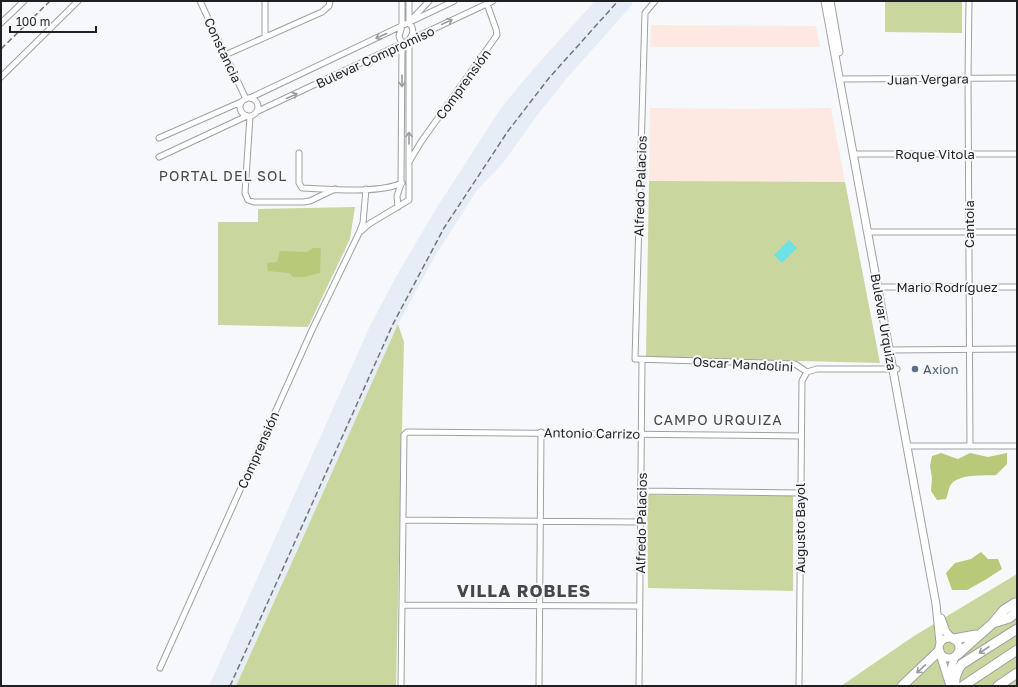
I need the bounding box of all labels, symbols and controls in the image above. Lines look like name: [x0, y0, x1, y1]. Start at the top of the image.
scale bar: [10, 8, 96, 34]
text: 100 m: [16, 14, 50, 29]
street label: Constancia: [201, 15, 245, 85]
one-way arrow: [441, 18, 453, 26]
street label: Bulevar Compromiso: [313, 22, 437, 92]
one-way arrow: [376, 33, 388, 40]
street label: Comprensión: [432, 46, 494, 122]
street label: Juan Vergara: [887, 70, 969, 88]
one-way arrow: [398, 74, 406, 87]
one-way arrow: [285, 92, 297, 99]
one-way arrow: [405, 132, 413, 145]
street label: Alfredo Palacios: [630, 135, 650, 237]
street label: Roque Vitola: [895, 146, 975, 162]
district label: PORTAL DEL SOL: [159, 167, 287, 184]
street label: Cantoia: [961, 200, 977, 248]
street label: Bulevar Urquiza: [868, 272, 900, 372]
street label: Mario Rodríguez: [896, 279, 998, 295]
street label: Oscar Mandolini: [692, 353, 794, 375]
place label: Axion: [923, 361, 958, 377]
marker: Axion: [910, 364, 920, 374]
street label: Comprensión: [234, 409, 282, 491]
district label: CAMPO URQUIZA: [653, 411, 783, 428]
street label: Antonio Carrizo: [544, 424, 641, 442]
street label: Alfredo Palacios: [632, 472, 650, 574]
street label: Augusto Bayol: [792, 483, 808, 573]
district label: VILLA ROBLES: [457, 580, 591, 601]
one-way arrow: [979, 646, 990, 654]
one-way arrow: [916, 664, 926, 674]

